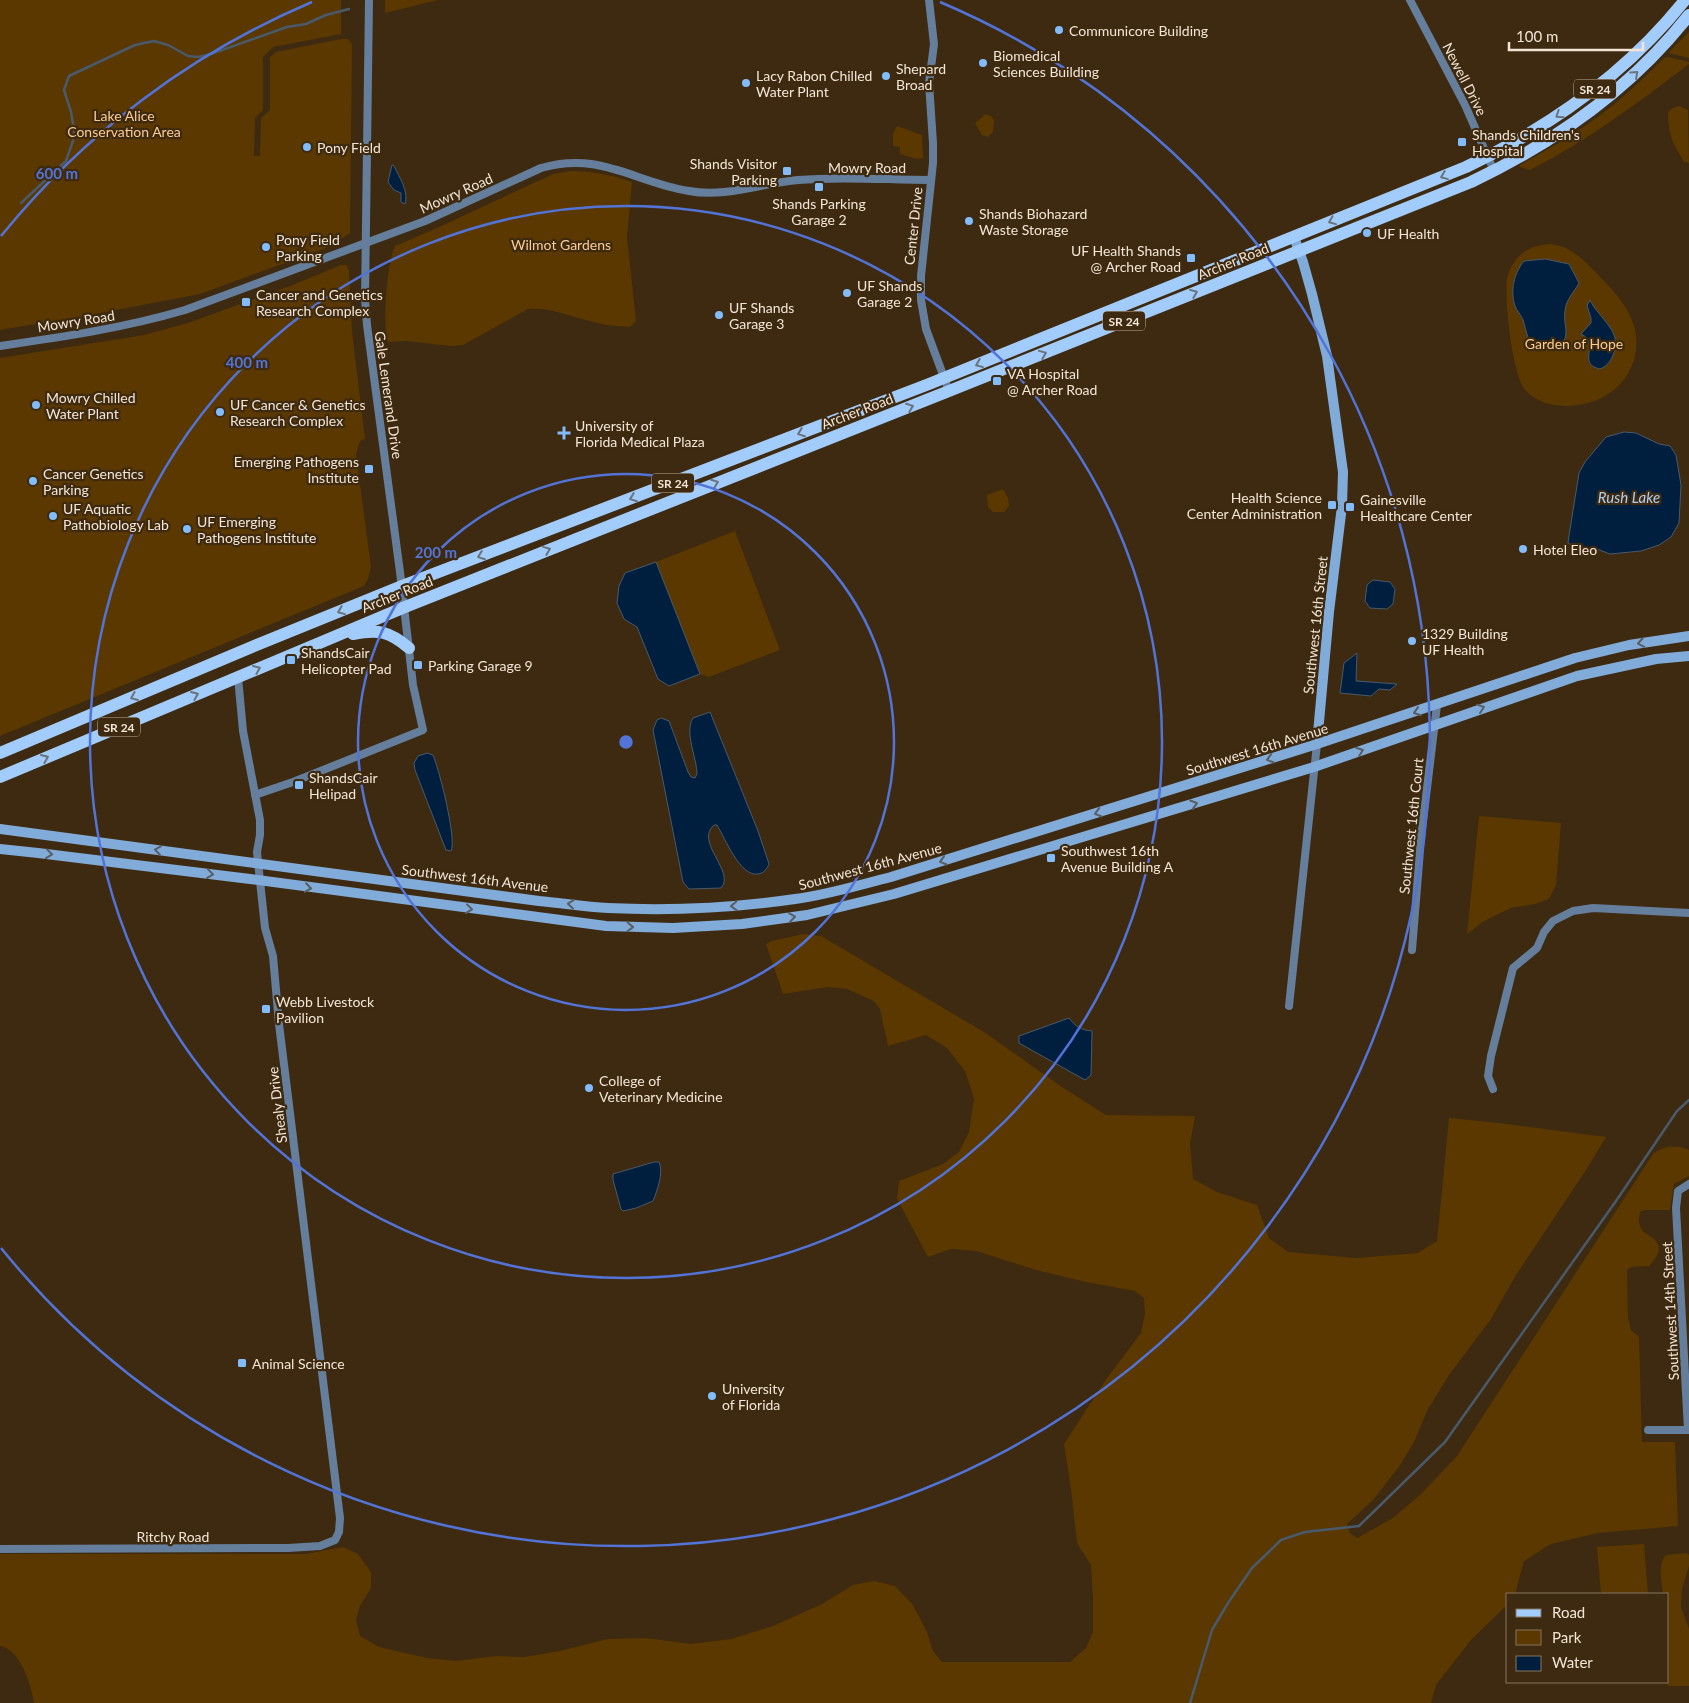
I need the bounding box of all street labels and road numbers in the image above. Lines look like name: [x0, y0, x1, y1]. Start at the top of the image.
street label: Newell Drive: [1439, 40, 1491, 118]
road number: SR 24: [1574, 80, 1616, 98]
street label: Mowry Road: [828, 159, 906, 176]
street label: Mowry Road: [417, 169, 495, 217]
street label: Center Drive: [900, 186, 926, 266]
street label: Archer Road: [1195, 239, 1271, 283]
street label: Mowry Road: [36, 306, 116, 336]
road number: SR 24: [1103, 312, 1145, 331]
street label: Gale Lemerand Drive: [372, 330, 406, 460]
street label: Archer Road: [819, 390, 895, 432]
road number: SR 24: [652, 473, 694, 492]
street label: Southwest 16th Street: [1299, 555, 1331, 695]
street label: Archer Road: [359, 572, 435, 616]
road number: SR 24: [98, 718, 140, 736]
street label: Southwest 16th Avenue: [1184, 719, 1330, 779]
street label: Southwest 16th Court: [1395, 757, 1427, 895]
street label: Southwest 16th Avenue: [797, 839, 943, 893]
street label: Southwest 16th Avenue: [401, 861, 549, 895]
street label: Shealy Drive: [264, 1066, 290, 1144]
street label: Southwest 14th Street: [1658, 1241, 1682, 1381]
street label: Ritchy Road: [137, 1528, 209, 1545]

